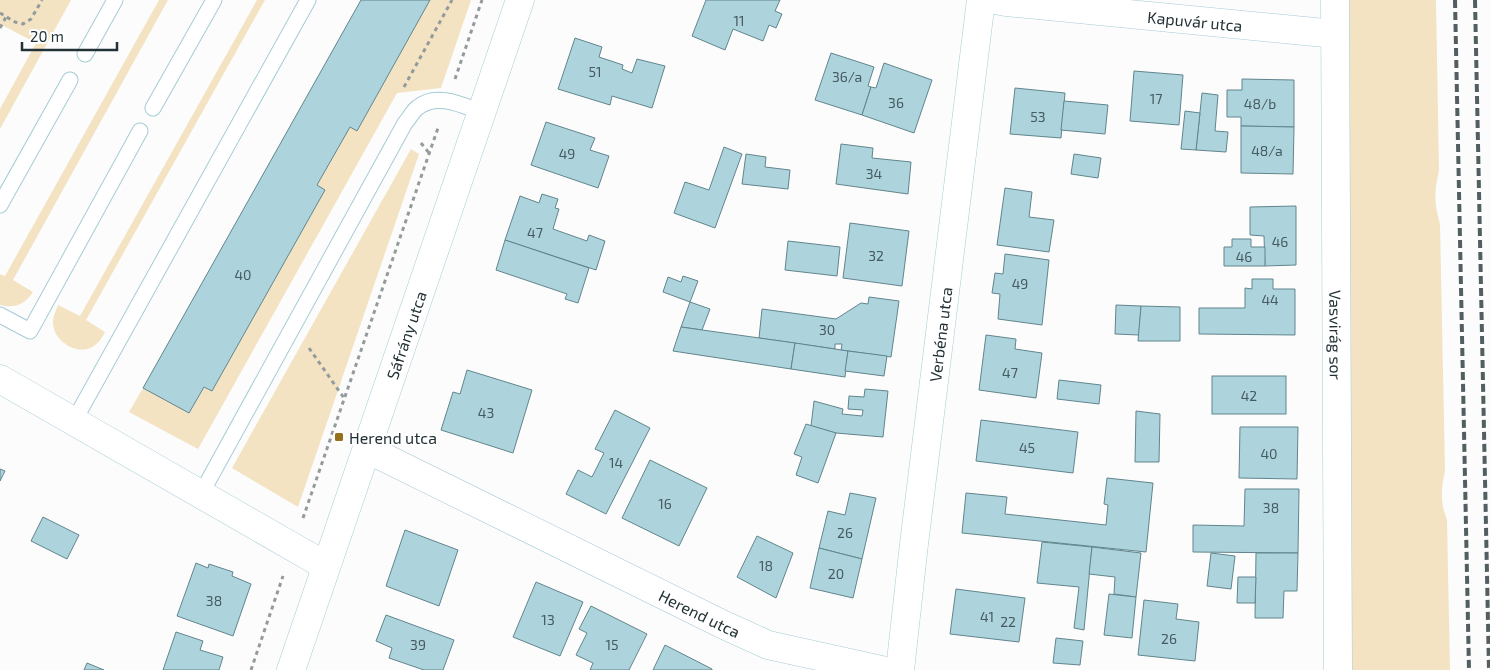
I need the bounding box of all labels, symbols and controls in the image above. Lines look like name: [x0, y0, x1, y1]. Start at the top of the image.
street label: Kapuvár utca: [1147, 6, 1243, 34]
house number: 11: [733, 12, 745, 29]
scale bar: [22, 20, 118, 52]
text: 20 m: [30, 27, 64, 45]
house number: 51: [588, 63, 602, 80]
house number: 36/a: [832, 68, 862, 85]
house number: 17: [1150, 90, 1162, 107]
house number: 36: [888, 94, 904, 111]
house number: 48/b: [1244, 95, 1276, 112]
house number: 53: [1030, 108, 1046, 125]
house number: 48/a: [1251, 142, 1283, 159]
house number: 49: [559, 145, 575, 162]
house number: 34: [866, 165, 882, 182]
house number: 47: [527, 224, 543, 241]
house number: 46: [1272, 233, 1288, 250]
house number: 32: [868, 247, 884, 264]
house number: 46: [1236, 248, 1252, 265]
house number: 40: [234, 266, 252, 283]
house number: 49: [1012, 275, 1028, 292]
street label: Verbéna utca: [925, 286, 955, 383]
street label: Sáfrány utca: [382, 288, 429, 382]
street label: Vasvirág sor: [1327, 290, 1346, 381]
house number: 44: [1261, 291, 1279, 308]
house number: 30: [819, 321, 835, 338]
house number: 47: [1002, 364, 1018, 381]
house number: 42: [1241, 387, 1257, 404]
house number: 43: [478, 404, 494, 421]
place label: Herend utca: [349, 428, 437, 447]
marker: Herend utca: [333, 431, 345, 443]
house number: 45: [1019, 439, 1035, 456]
house number: 40: [1260, 445, 1278, 462]
house number: 14: [609, 454, 623, 471]
house number: 16: [658, 495, 672, 512]
house number: 38: [1263, 499, 1279, 516]
house number: 26: [837, 524, 853, 541]
house number: 18: [759, 557, 773, 574]
house number: 20: [828, 565, 844, 582]
street label: Herend utca: [656, 585, 743, 641]
house number: 38: [206, 592, 222, 609]
house number: 41: [980, 608, 994, 625]
house number: 13: [541, 611, 555, 628]
house number: 22: [1000, 613, 1016, 630]
house number: 26: [1161, 630, 1177, 647]
house number: 39: [410, 636, 426, 653]
house number: 15: [605, 636, 619, 653]

